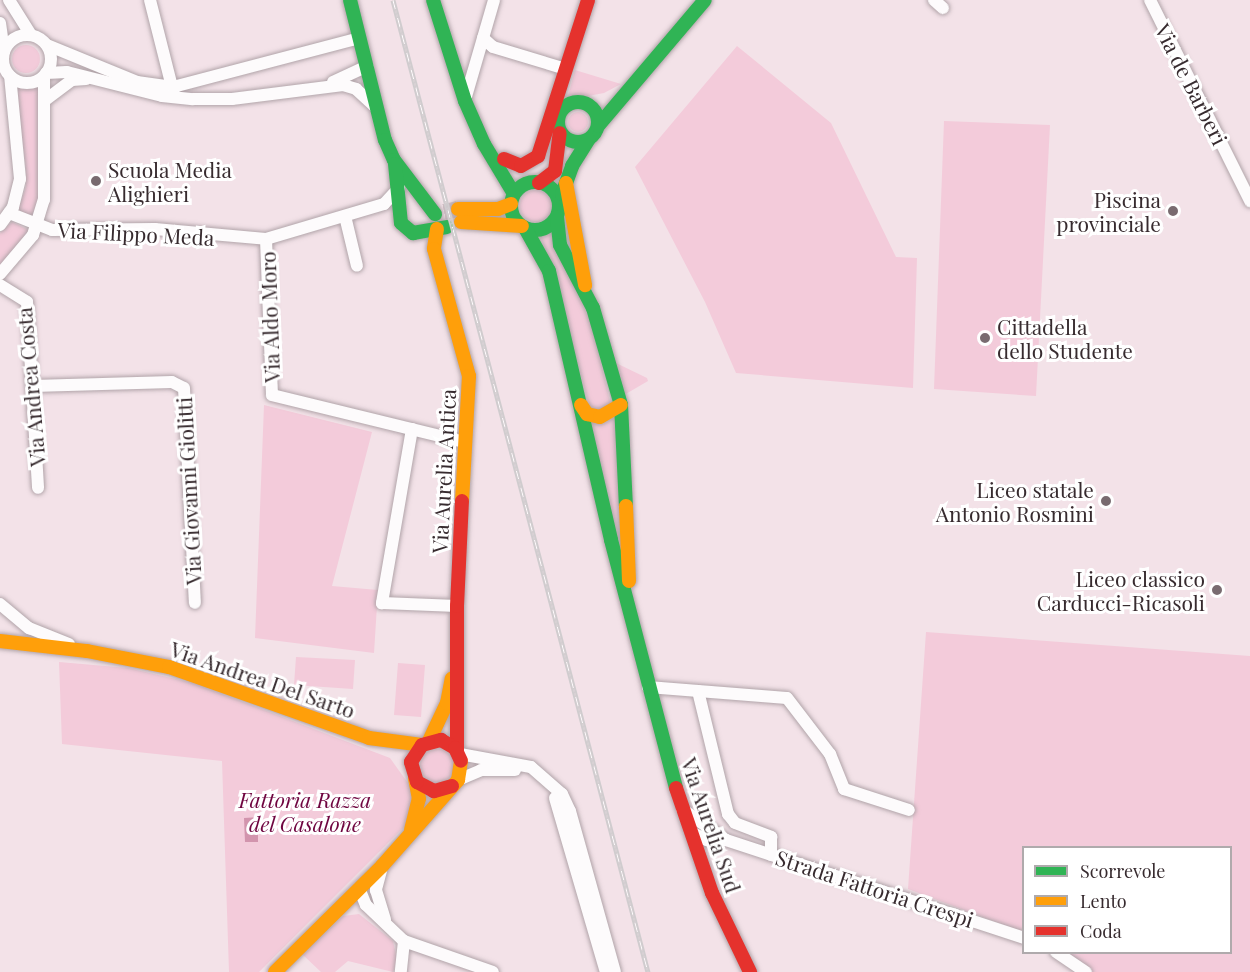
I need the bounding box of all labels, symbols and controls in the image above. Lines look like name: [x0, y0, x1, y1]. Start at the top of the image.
street label: Via de Barberi: [1151, 19, 1233, 149]
place label: Scuola Media Alighieri: [108, 156, 232, 206]
marker: Scuola Media Alighieri: [89, 174, 103, 188]
place label: Piscina provinciale: [1056, 186, 1161, 236]
marker: Piscina provinciale: [1166, 204, 1180, 218]
street label: Via Filippo Meda: [57, 216, 215, 250]
street label: Via Aldo Moro: [254, 250, 284, 384]
street label: Via Andrea Costa: [10, 306, 50, 468]
place label: Cittadella dello Studente: [997, 313, 1133, 363]
marker: Cittadella dello Studente: [978, 331, 992, 345]
street label: Via Aurelia Antica: [426, 387, 460, 555]
street label: Via Giovanni Giolitti: [170, 396, 206, 586]
place label: Liceo statale Antonio Rosmini: [936, 476, 1094, 526]
marker: Liceo statale Antonio Rosmini: [1099, 494, 1113, 508]
place label: Liceo classico Carducci-Ricasoli: [1037, 565, 1205, 615]
marker: Liceo classico Carducci-Ricasoli: [1210, 583, 1224, 597]
street label: Via Andrea Del Sarto: [167, 635, 359, 723]
street label: Via Aurelia Sud: [677, 754, 747, 896]
park label: Fattoria Razza del Casalone: [239, 786, 371, 836]
street label: Strada Fattoria Crespi: [773, 844, 977, 932]
legend: [1022, 846, 1232, 954]
text: Scorrevole: [1080, 859, 1165, 883]
text: Lento: [1080, 889, 1127, 913]
text: Coda: [1080, 919, 1122, 943]

